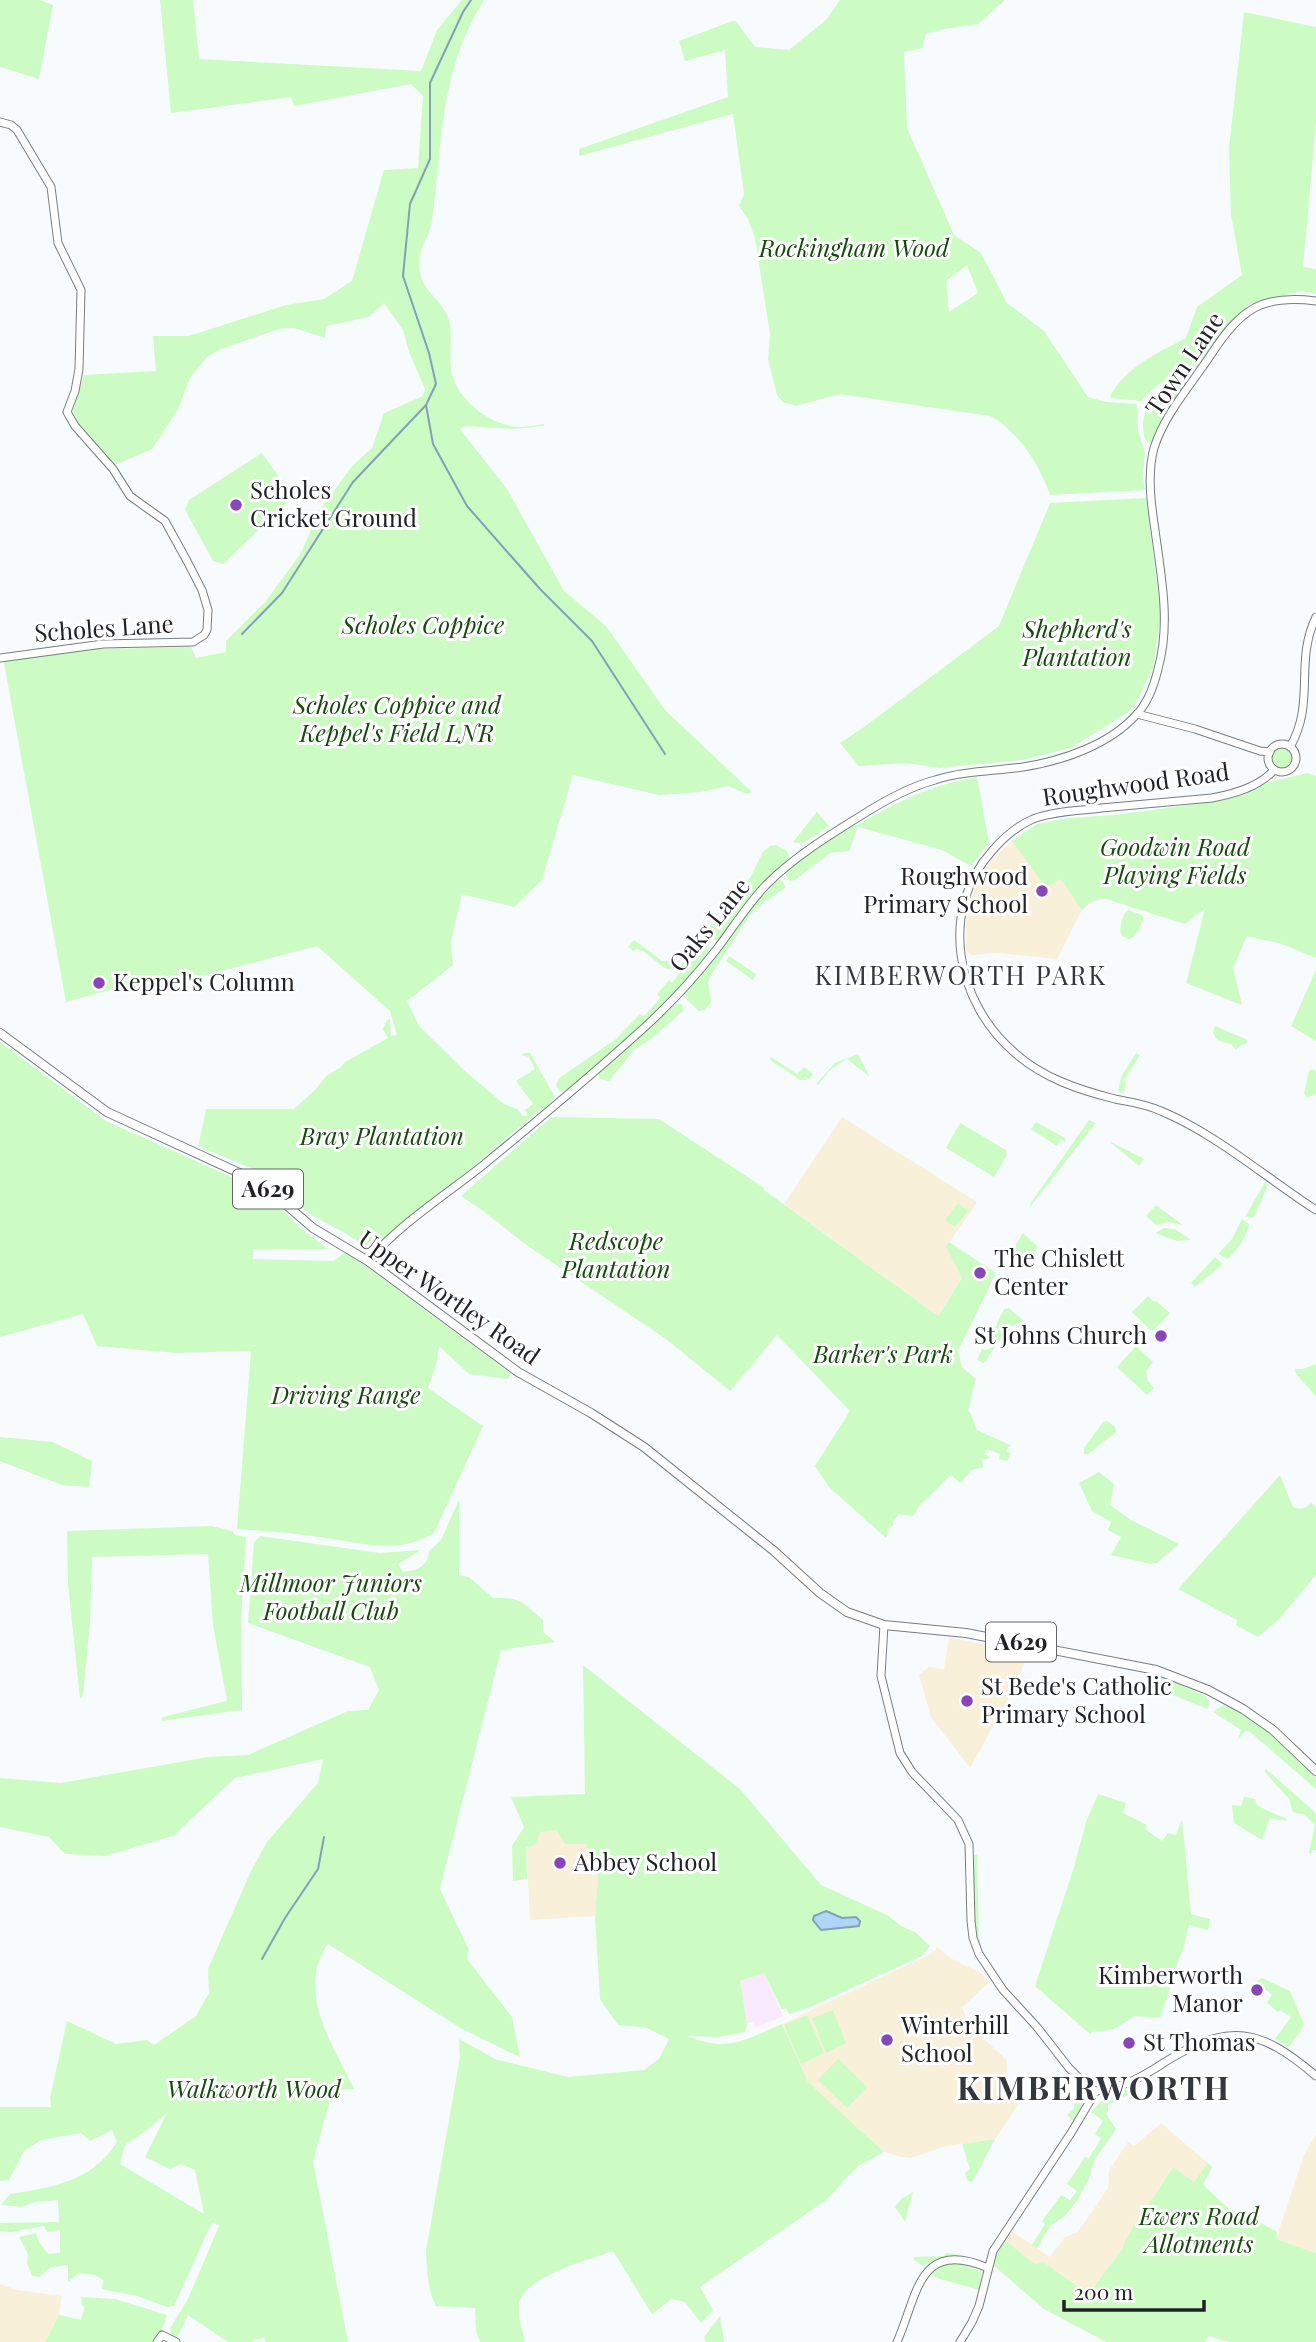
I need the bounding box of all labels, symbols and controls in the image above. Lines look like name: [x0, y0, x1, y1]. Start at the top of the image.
park label: Rockingham Wood: [758, 231, 950, 263]
street label: Town Lane: [1137, 305, 1230, 421]
place label: Scholes Cricket Ground: [250, 473, 417, 533]
marker: Scholes Cricket Ground: [228, 497, 244, 513]
street label: Scholes Lane: [33, 606, 175, 648]
park label: Scholes Coppice: [341, 608, 504, 640]
park label: Shepherd's Plantation: [1021, 612, 1132, 672]
park label: Scholes Coppice and Keppel's Field LNR: [292, 688, 502, 748]
street label: Roughwood Road: [1040, 754, 1231, 812]
park label: Goodwin Road Playing Fields: [1100, 830, 1251, 890]
place label: Roughwood Primary School: [863, 859, 1028, 919]
street label: Oaks Lane: [661, 870, 756, 977]
marker: Roughwood Primary School: [1034, 883, 1050, 899]
district label: KIMBERWORTH PARK: [815, 957, 1107, 992]
place label: Keppel's Column: [113, 965, 295, 997]
marker: Keppel's Column: [91, 975, 107, 991]
park label: Bray Plantation: [299, 1119, 464, 1151]
road number: A629: [233, 1170, 303, 1208]
street label: Upper Wortley Road: [353, 1222, 547, 1371]
park label: Redscope Plantation: [561, 1224, 670, 1284]
place label: The Chislett Center: [994, 1241, 1125, 1301]
marker: The Chislett Center: [972, 1265, 988, 1281]
place label: St Johns Church: [974, 1318, 1147, 1350]
marker: St Johns Church: [1153, 1328, 1169, 1344]
park label: Barker's Park: [812, 1337, 953, 1369]
park label: Driving Range: [270, 1378, 421, 1410]
park label: Millmoor Juniors Football Club: [239, 1566, 422, 1626]
road number: A629: [986, 1623, 1056, 1662]
place label: St Bede's Catholic Primary School: [981, 1669, 1172, 1729]
marker: St Bede's Catholic Primary School: [959, 1693, 975, 1709]
place label: Abbey School: [573, 1845, 717, 1877]
marker: Abbey School: [552, 1855, 568, 1871]
place label: Kimberworth Manor: [1098, 1958, 1243, 2018]
marker: Kimberworth Manor: [1249, 1982, 1265, 1998]
place label: Winterhill School: [900, 2008, 1009, 2068]
place label: St Thomas: [1143, 2025, 1255, 2057]
marker: Winterhill School: [879, 2032, 895, 2048]
marker: St Thomas: [1121, 2035, 1137, 2051]
district label: KIMBERWORTH: [957, 2065, 1231, 2108]
park label: Walkworth Wood: [167, 2072, 342, 2104]
park label: Ewers Road Allotments: [1138, 2199, 1260, 2259]
scale bar: [1064, 2268, 1204, 2312]
text: 200 m: [1074, 2277, 1133, 2305]

